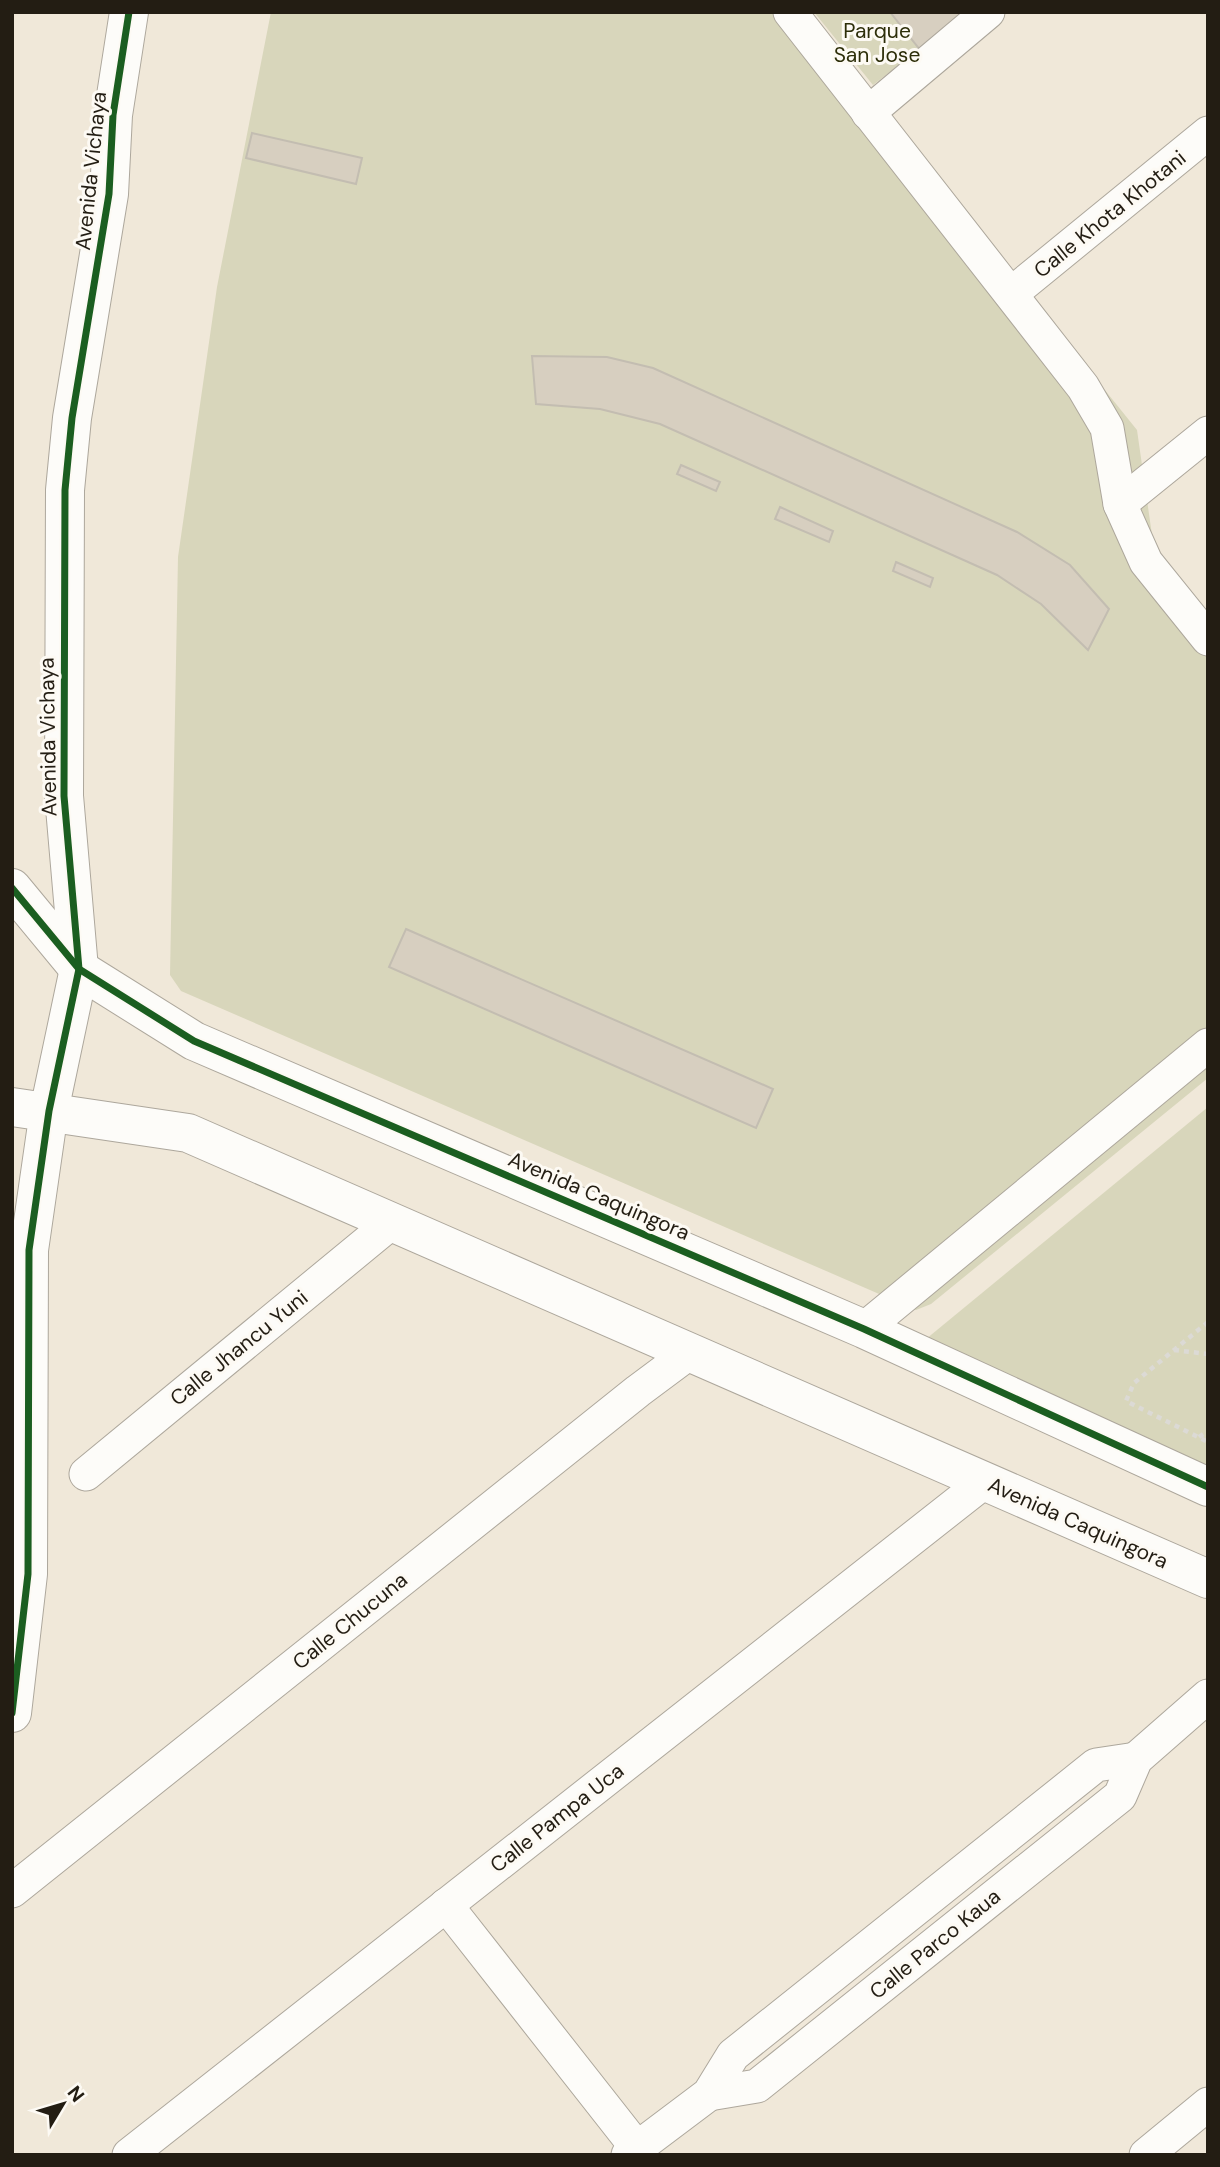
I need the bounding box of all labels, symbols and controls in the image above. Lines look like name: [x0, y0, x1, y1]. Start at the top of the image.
park label: Parque San Jose: [834, 17, 920, 69]
street label: Avenida Vichaya: [69, 90, 113, 252]
street label: Calle Khota Khotani: [1028, 144, 1192, 284]
street label: Avenida Vichaya: [33, 657, 63, 817]
street label: Avenida Caquingora: [504, 1145, 694, 1247]
street label: Calle Jhancu Yuni: [164, 1284, 314, 1412]
street label: Avenida Caquingora: [984, 1471, 1172, 1575]
street label: Calle Chucuna: [287, 1566, 413, 1676]
street label: Calle Pampa Uca: [484, 1757, 630, 1879]
street label: Calle Parco Kaua: [864, 1883, 1006, 2005]
north arrow: [28, 2069, 98, 2139]
text: N: [62, 2081, 90, 2107]

